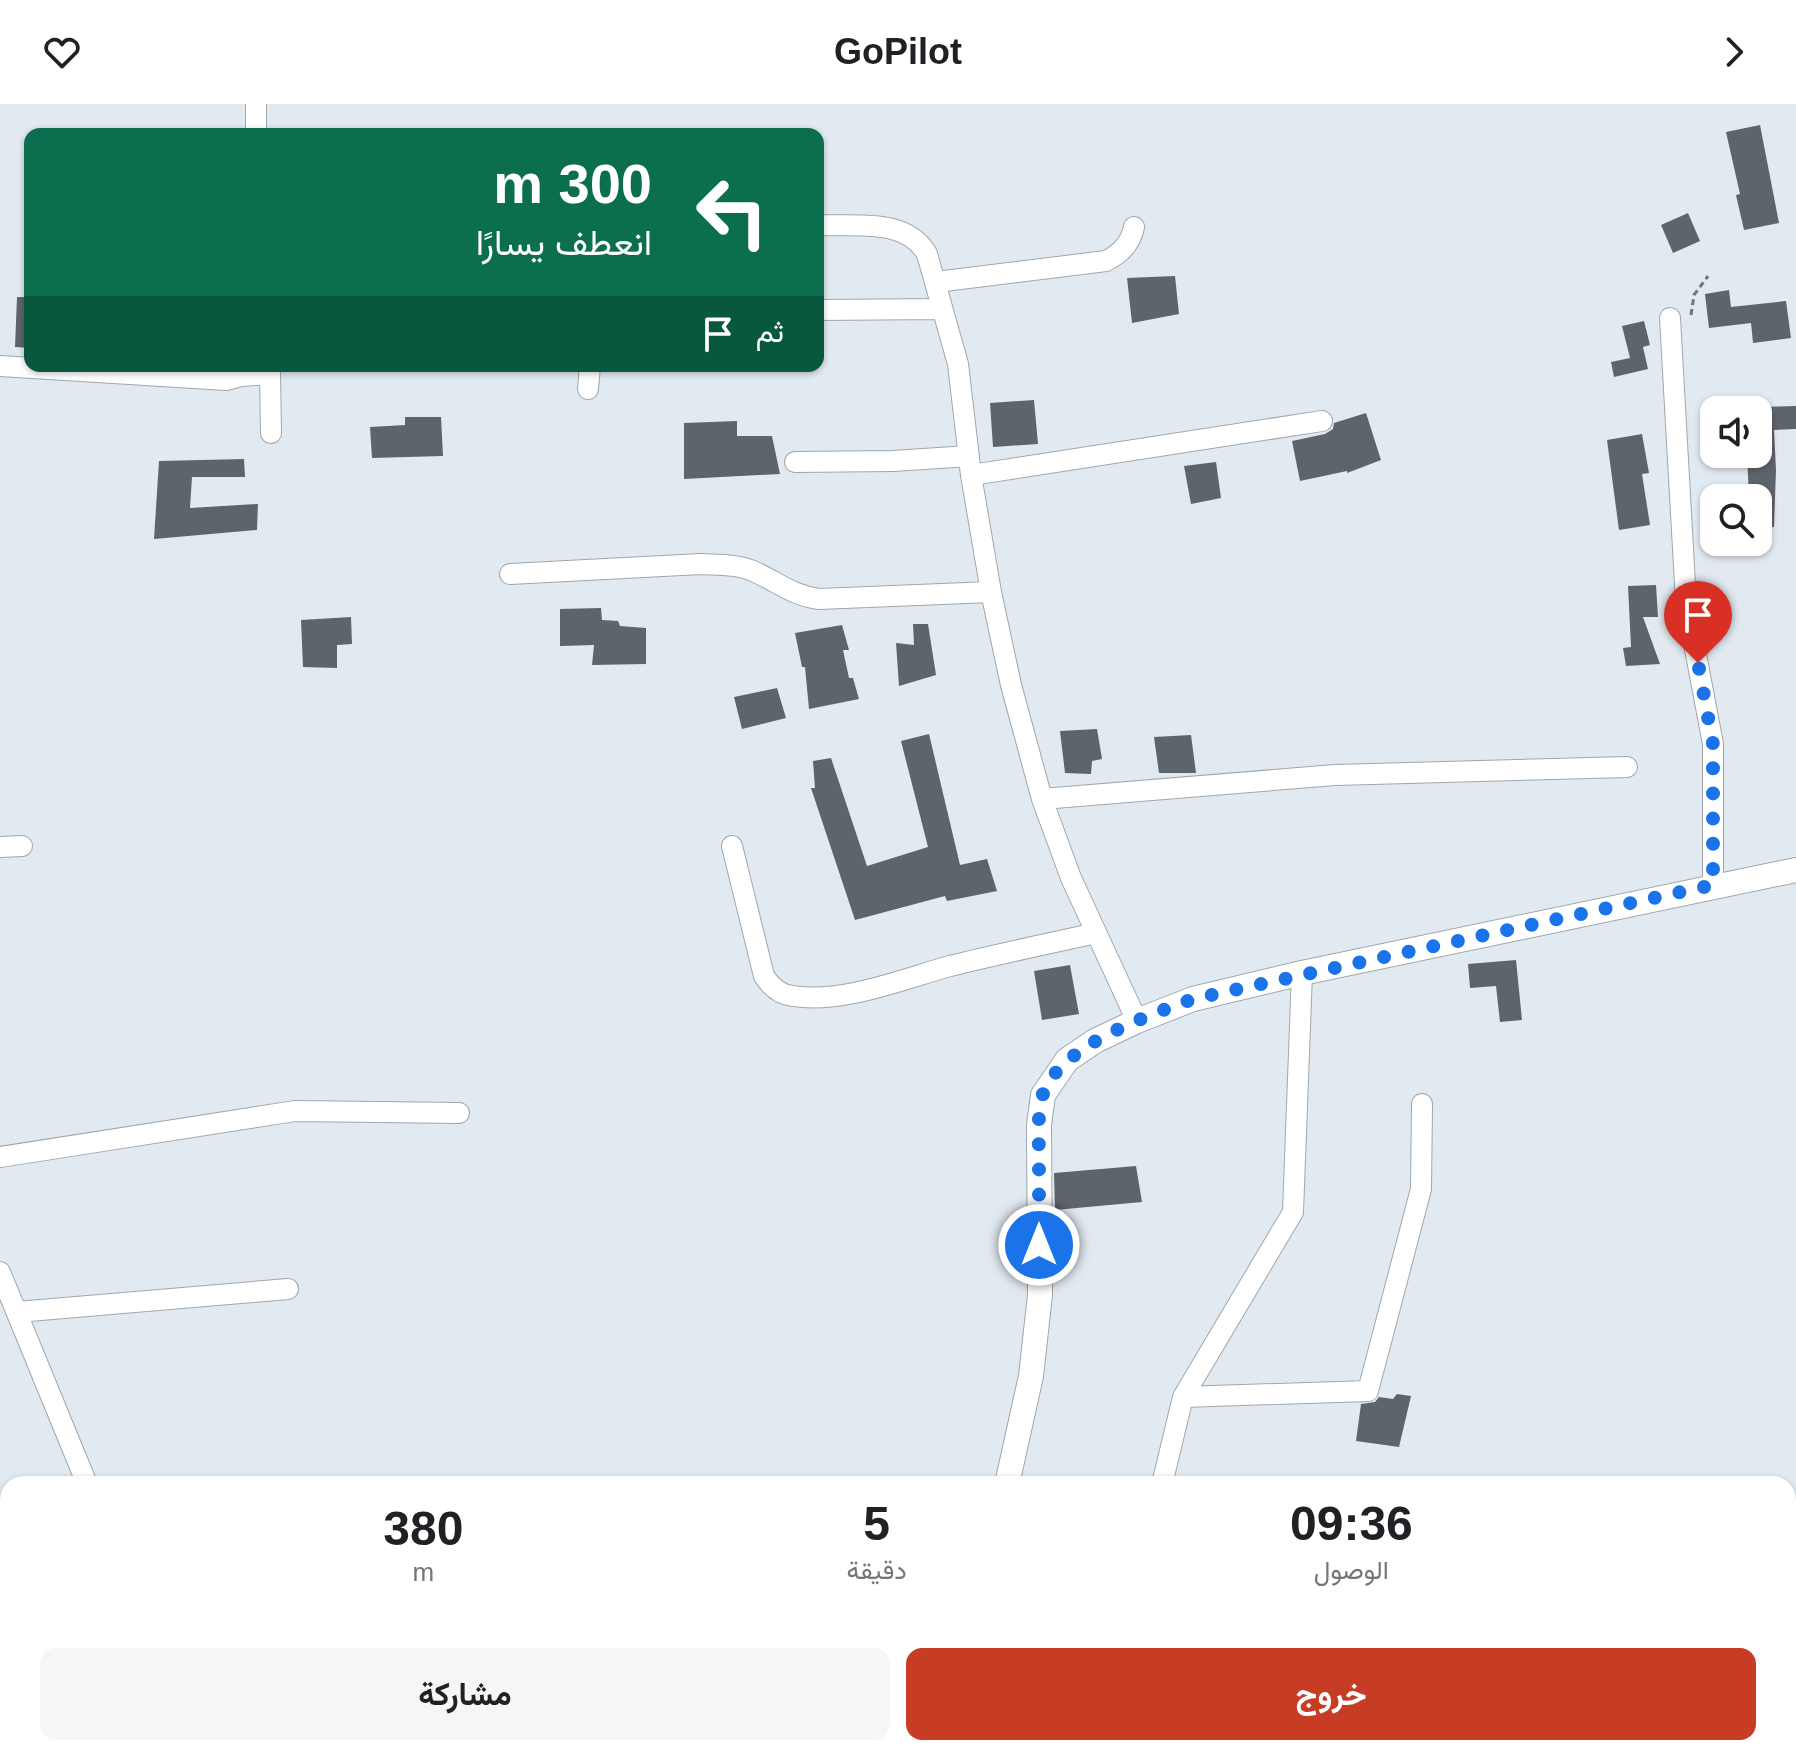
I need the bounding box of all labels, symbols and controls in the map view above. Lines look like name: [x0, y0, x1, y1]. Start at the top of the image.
icon: heart: [40, 30, 84, 74]
icon: forward: [1712, 30, 1756, 74]
text: GoPilot: [834, 31, 962, 72]
text: 300 m: [493, 152, 652, 215]
icon: left: [680, 160, 784, 264]
text: انعطف يسارًا: [476, 222, 652, 263]
icon: arrive: [696, 312, 740, 356]
text: ثم: [756, 315, 784, 348]
map controls: [1700, 396, 1772, 556]
button: sound: [1700, 396, 1772, 468]
button: search: [1700, 484, 1772, 556]
pin: [1664, 581, 1732, 663]
icon: arrive: [1676, 593, 1720, 637]
position arrow: [997, 1203, 1081, 1287]
text: 5: [863, 1497, 890, 1550]
text: 09:36: [1290, 1497, 1413, 1550]
text: 380: [383, 1502, 463, 1555]
text: دقيقة: [847, 1555, 907, 1585]
text: الوصول: [1314, 1555, 1389, 1585]
text: m: [412, 1557, 434, 1587]
button: مشاركة: [40, 1648, 890, 1740]
button: خروج: [906, 1648, 1756, 1740]

